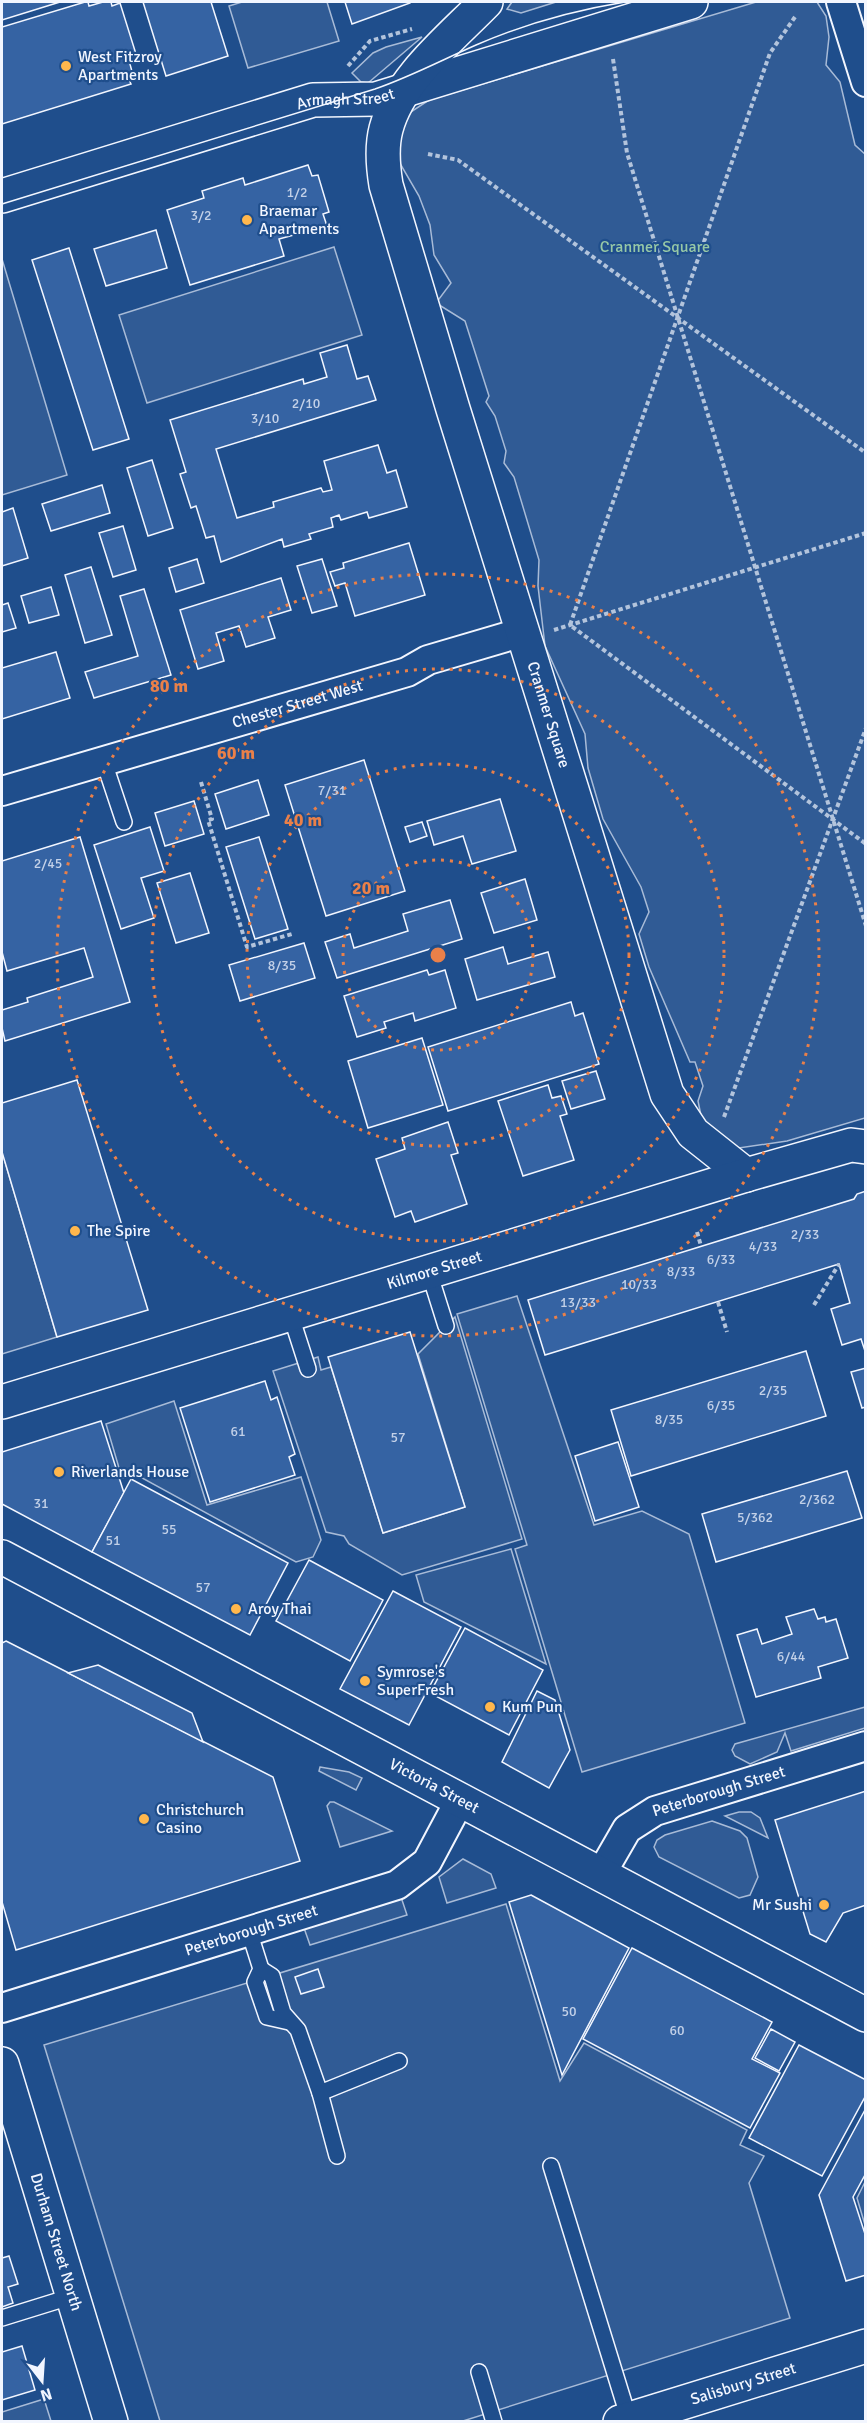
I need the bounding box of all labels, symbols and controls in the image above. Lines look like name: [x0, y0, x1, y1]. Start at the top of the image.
place label: West Fitzroy Apartments: [78, 47, 162, 85]
marker: West Fitzroy Apartments: [59, 59, 73, 73]
street label: Armagh Street: [294, 84, 397, 115]
house number: 1/2: [286, 184, 308, 201]
place label: Braemar Apartments: [259, 201, 339, 239]
house number: 3/2: [190, 207, 212, 224]
marker: Braemar Apartments: [240, 213, 254, 227]
park label: Cranmer Square: [600, 237, 710, 257]
house number: 2/10: [292, 395, 320, 412]
house number: 3/10: [251, 410, 279, 427]
street label: Cranmer Square: [522, 659, 574, 770]
text: 80 m: [150, 675, 188, 697]
street label: Chester Street West: [230, 675, 366, 733]
text: 60 m: [217, 742, 255, 764]
house number: 7/31: [318, 782, 346, 799]
text: 40 m: [284, 809, 322, 831]
house number: 2/45: [34, 855, 62, 872]
text: 20 m: [352, 877, 390, 899]
centre of rings: [428, 945, 448, 965]
house number: 8/35: [268, 957, 296, 974]
place label: The Spire: [87, 1221, 150, 1241]
marker: The Spire: [68, 1224, 82, 1238]
house number: 2/33: [791, 1226, 819, 1243]
house number: 4/33: [749, 1238, 777, 1255]
street label: Kilmore Street: [384, 1246, 485, 1294]
house number: 6/33: [707, 1251, 735, 1268]
house number: 8/33: [667, 1263, 695, 1280]
house number: 10/33: [621, 1276, 657, 1293]
house number: 13/33: [560, 1294, 596, 1311]
house number: 2/35: [759, 1382, 787, 1399]
house number: 6/35: [707, 1397, 735, 1414]
house number: 8/35: [655, 1411, 683, 1428]
house number: 61: [230, 1423, 246, 1440]
house number: 57: [390, 1429, 406, 1446]
place label: Riverlands House: [71, 1462, 189, 1482]
marker: Riverlands House: [52, 1465, 66, 1479]
house number: 2/362: [799, 1491, 835, 1508]
house number: 31: [33, 1495, 49, 1512]
house number: 5/362: [737, 1509, 773, 1526]
house number: 55: [161, 1521, 177, 1538]
house number: 51: [105, 1532, 121, 1549]
house number: 57: [195, 1579, 211, 1596]
place label: Aroy Thai: [248, 1599, 312, 1619]
marker: Aroy Thai: [229, 1602, 243, 1616]
house number: 6/44: [777, 1648, 806, 1665]
place label: Symrose's SuperFresh: [377, 1662, 454, 1700]
marker: Symrose's SuperFresh: [358, 1674, 372, 1688]
place label: Kum Pun: [502, 1697, 563, 1717]
marker: Kum Pun: [483, 1700, 497, 1714]
street label: Victoria Street: [386, 1754, 483, 1818]
street label: Peterborough Street: [650, 1761, 788, 1821]
place label: Christchurch Casino: [156, 1800, 244, 1838]
marker: Christchurch Casino: [137, 1812, 151, 1826]
place label: Mr Sushi: [752, 1895, 812, 1915]
marker: Mr Sushi: [817, 1898, 831, 1912]
street label: Peterborough Street: [182, 1900, 320, 1960]
house number: 50: [561, 2003, 577, 2020]
house number: 60: [669, 2022, 685, 2039]
street label: Durham Street North: [26, 2171, 87, 2313]
north arrow: [12, 2351, 72, 2411]
street label: Salisbury Street: [688, 2358, 799, 2410]
text: N: [38, 2383, 54, 2406]

